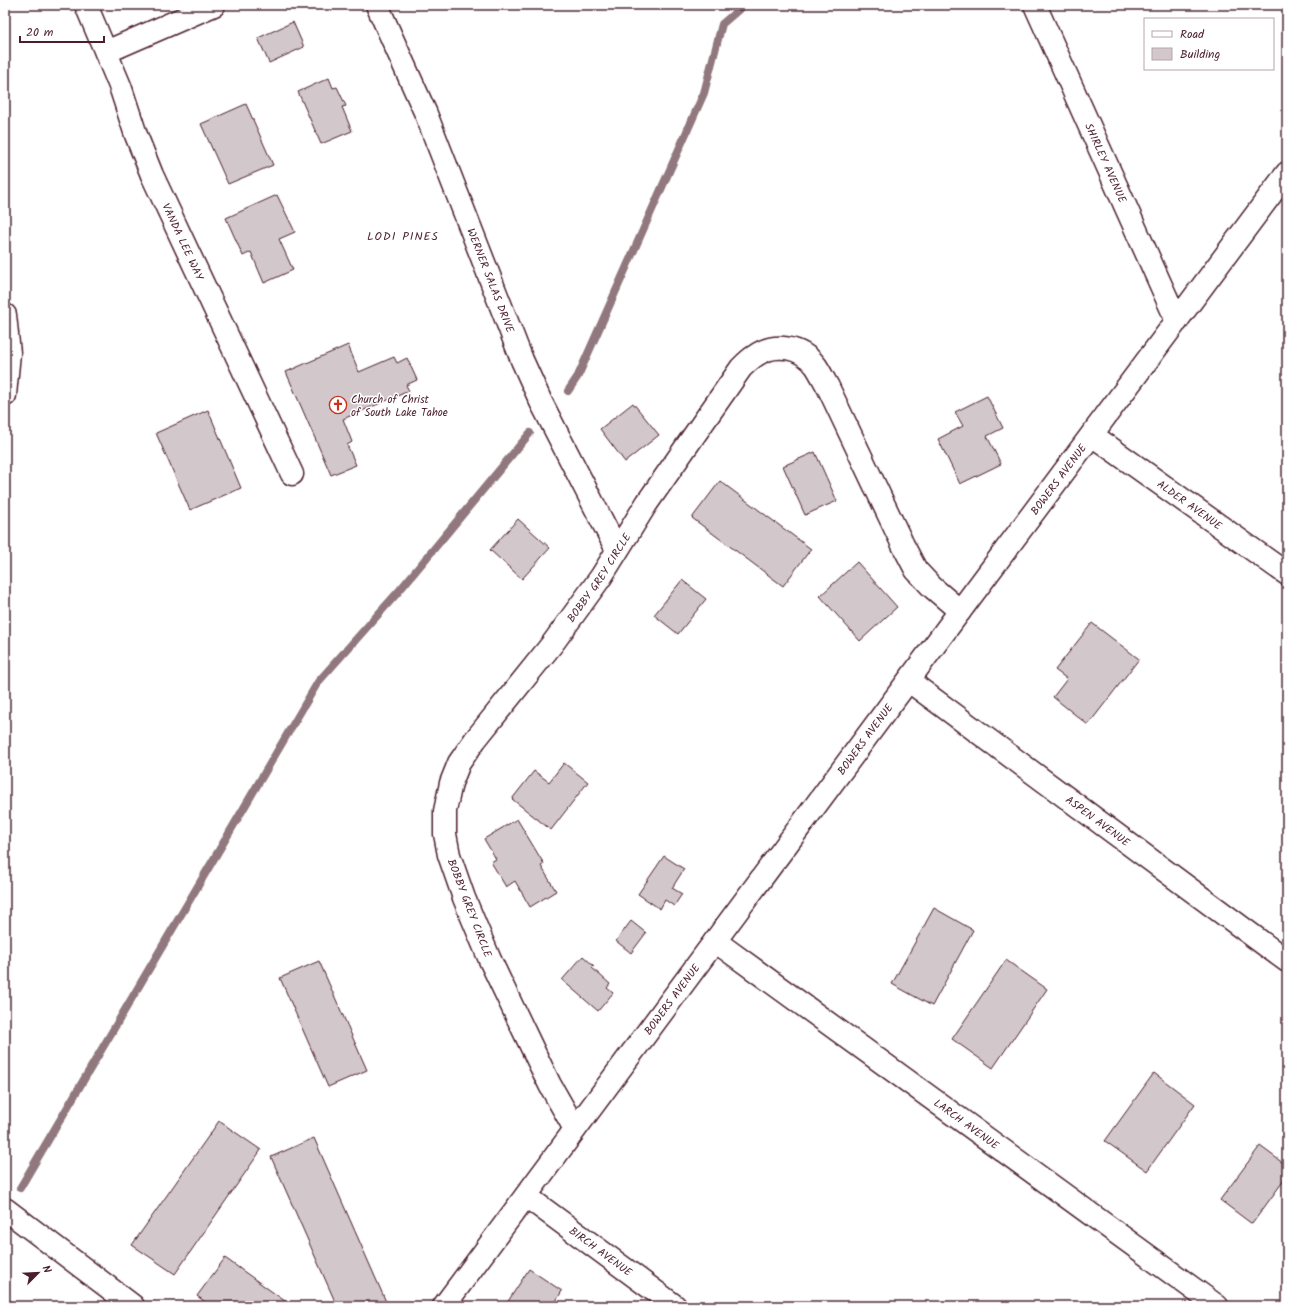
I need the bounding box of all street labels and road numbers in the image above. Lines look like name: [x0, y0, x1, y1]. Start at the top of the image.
street label: SHIRLEY AVENUE: [1079, 120, 1131, 207]
street label: VANDA LEE WAY: [156, 201, 208, 284]
street label: WERNER SALAS DRIVE: [461, 226, 519, 336]
street label: BOWERS AVENUE: [1027, 440, 1092, 519]
street label: ALDER AVENUE: [1153, 476, 1226, 535]
street label: BOBBY GREY CIRCLE: [563, 529, 636, 626]
street label: BOWERS AVENUE: [833, 700, 899, 779]
street label: ASPEN AVENUE: [1061, 792, 1134, 852]
street label: BOBBY GREY CIRCLE: [442, 856, 496, 961]
street label: BOWERS AVENUE: [640, 960, 705, 1039]
street label: LARCH AVENUE: [930, 1095, 1003, 1155]
street label: BIRCH AVENUE: [565, 1223, 636, 1282]

